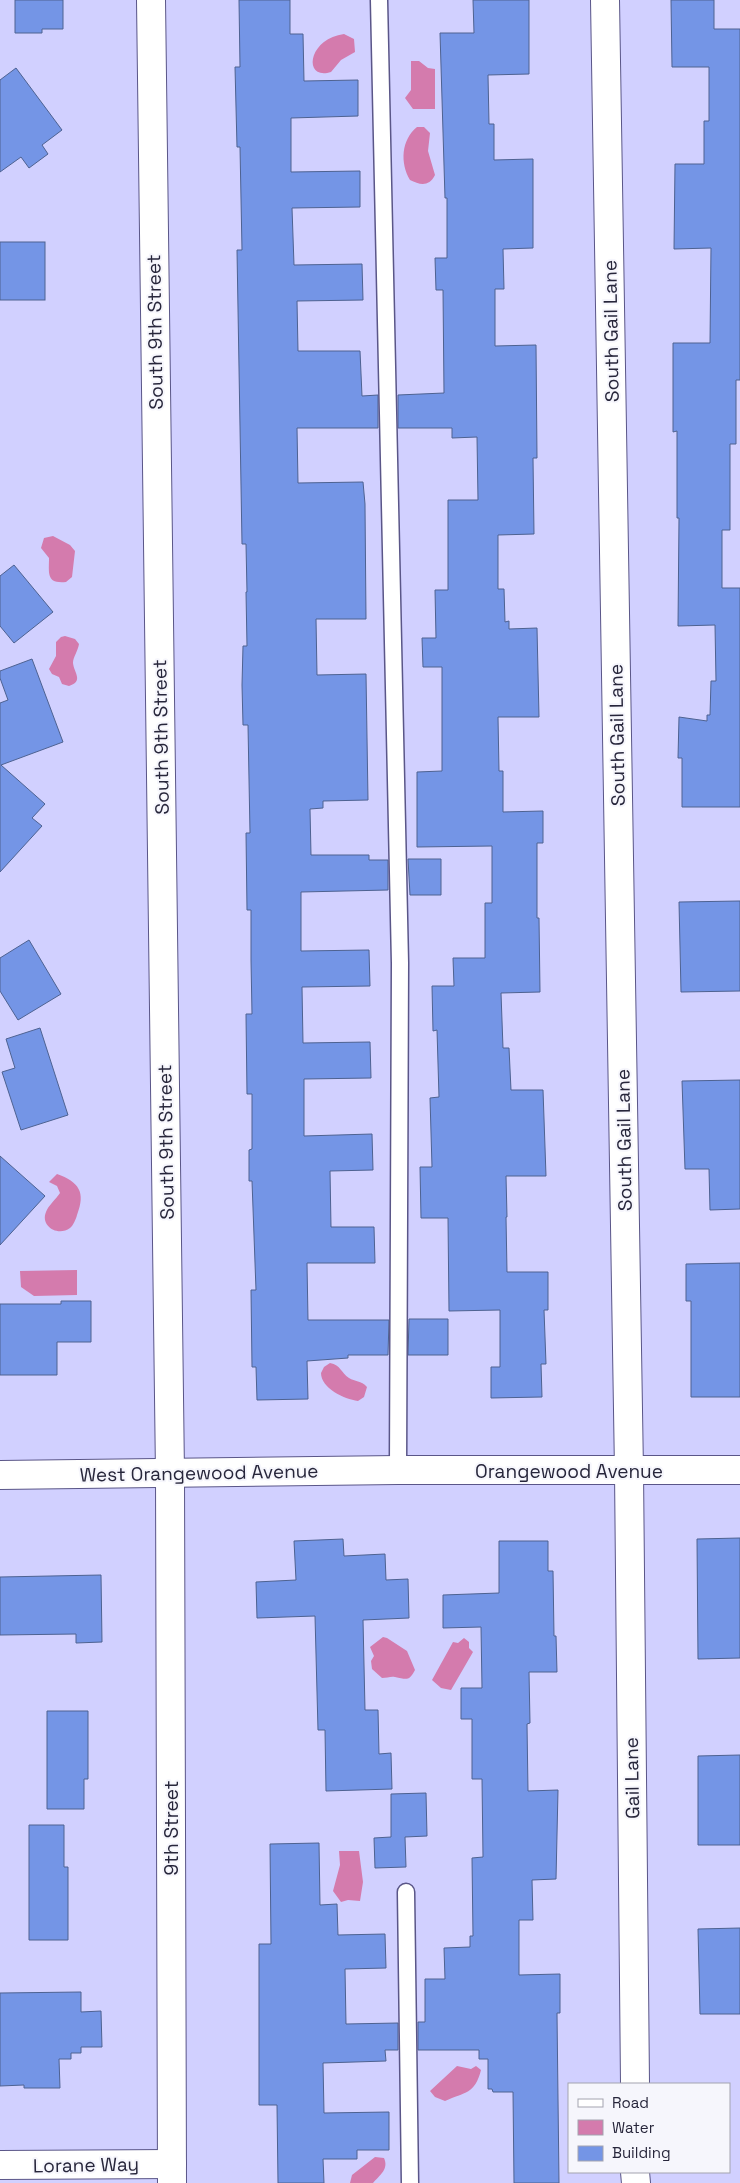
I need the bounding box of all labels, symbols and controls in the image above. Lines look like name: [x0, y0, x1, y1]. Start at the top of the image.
street label: South 9th Street: [141, 254, 169, 410]
street label: South Gail Lane: [597, 260, 625, 402]
street label: South 9th Street: [147, 659, 175, 815]
street label: South Gail Lane: [603, 664, 631, 806]
street label: South 9th Street: [152, 1064, 180, 1220]
street label: South Gail Lane: [610, 1069, 638, 1211]
street label: West Orangewood Avenue: [79, 1458, 319, 1488]
street label: Orangewood Avenue: [475, 1459, 663, 1484]
street label: Gail Lane: [619, 1737, 645, 1819]
street label: 9th Street: [159, 1781, 184, 1875]
legend: [568, 2083, 730, 2173]
text: Road: [612, 2093, 649, 2112]
text: Water: [612, 2118, 655, 2137]
text: Building: [612, 2143, 671, 2162]
street label: Lorane Way: [33, 2152, 139, 2178]

